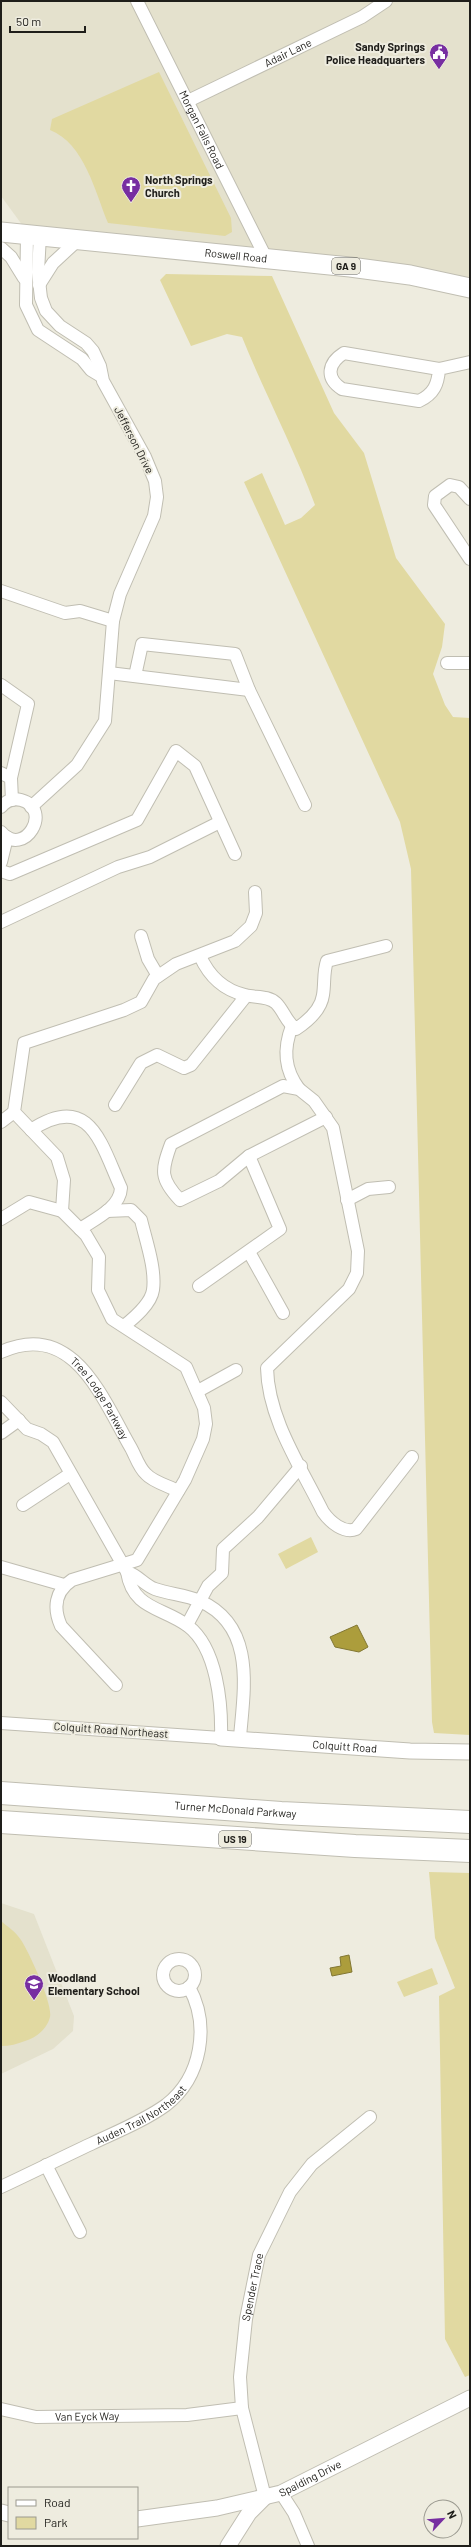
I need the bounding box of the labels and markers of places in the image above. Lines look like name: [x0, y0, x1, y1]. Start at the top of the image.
place label: Sandy Springs Police Headquarters: [326, 40, 425, 66]
public building icon: Sandy Springs Police Headquarters: [428, 42, 450, 70]
place label: North Springs Church: [145, 173, 213, 199]
church icon: North Springs Church: [120, 175, 142, 203]
place label: Woodland Elementary School: [48, 1971, 140, 1997]
school or university icon: Woodland Elementary School: [23, 1973, 45, 2001]

